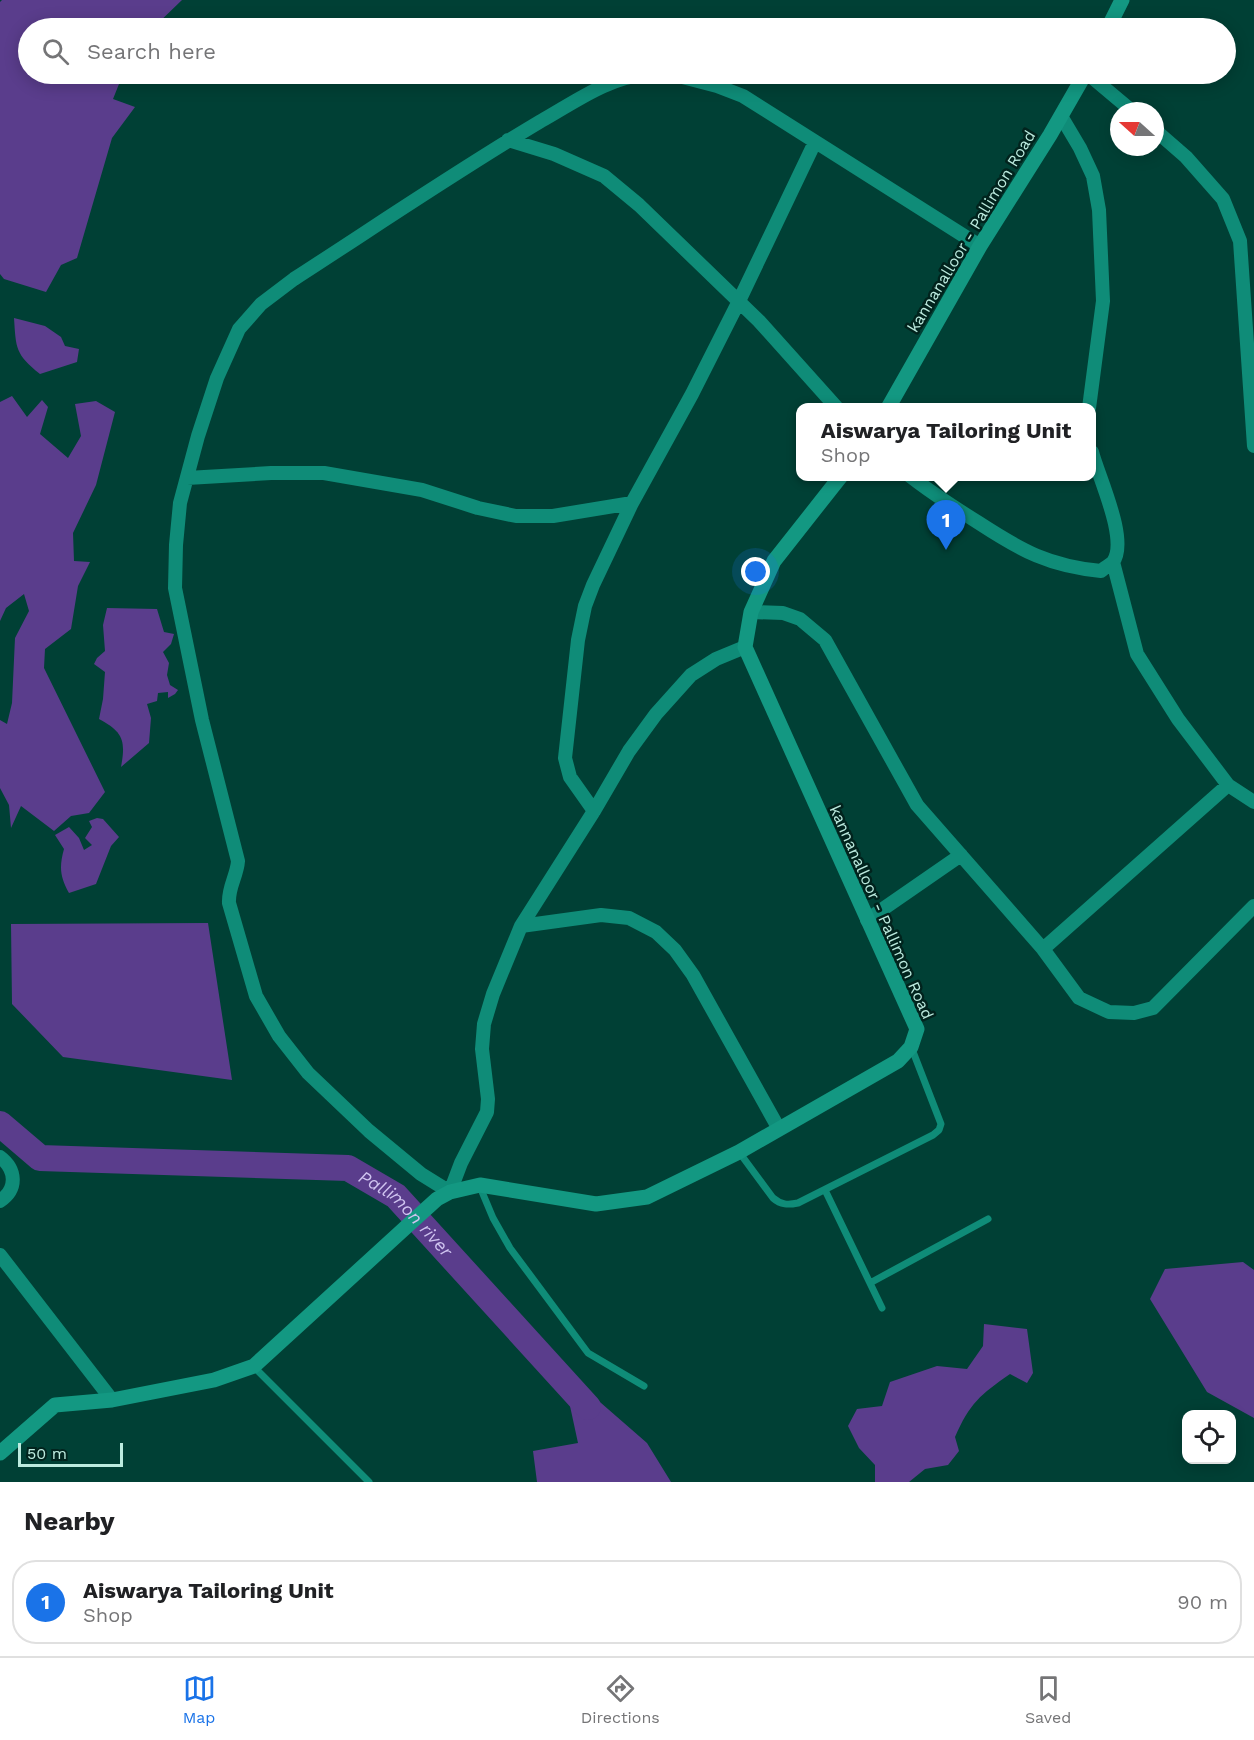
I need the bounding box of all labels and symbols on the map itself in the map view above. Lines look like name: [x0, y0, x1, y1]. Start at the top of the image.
north arrow: [1110, 102, 1164, 156]
street label: kannanalloor - Pallimon Road: [904, 127, 1039, 336]
pin: 1: [926, 500, 966, 550]
your location: [741, 557, 770, 586]
street label: kannanalloor - Pallimon Road: [826, 802, 937, 1022]
water label: Pallimon river: [355, 1166, 458, 1262]
scale bar: [18, 1440, 123, 1468]

